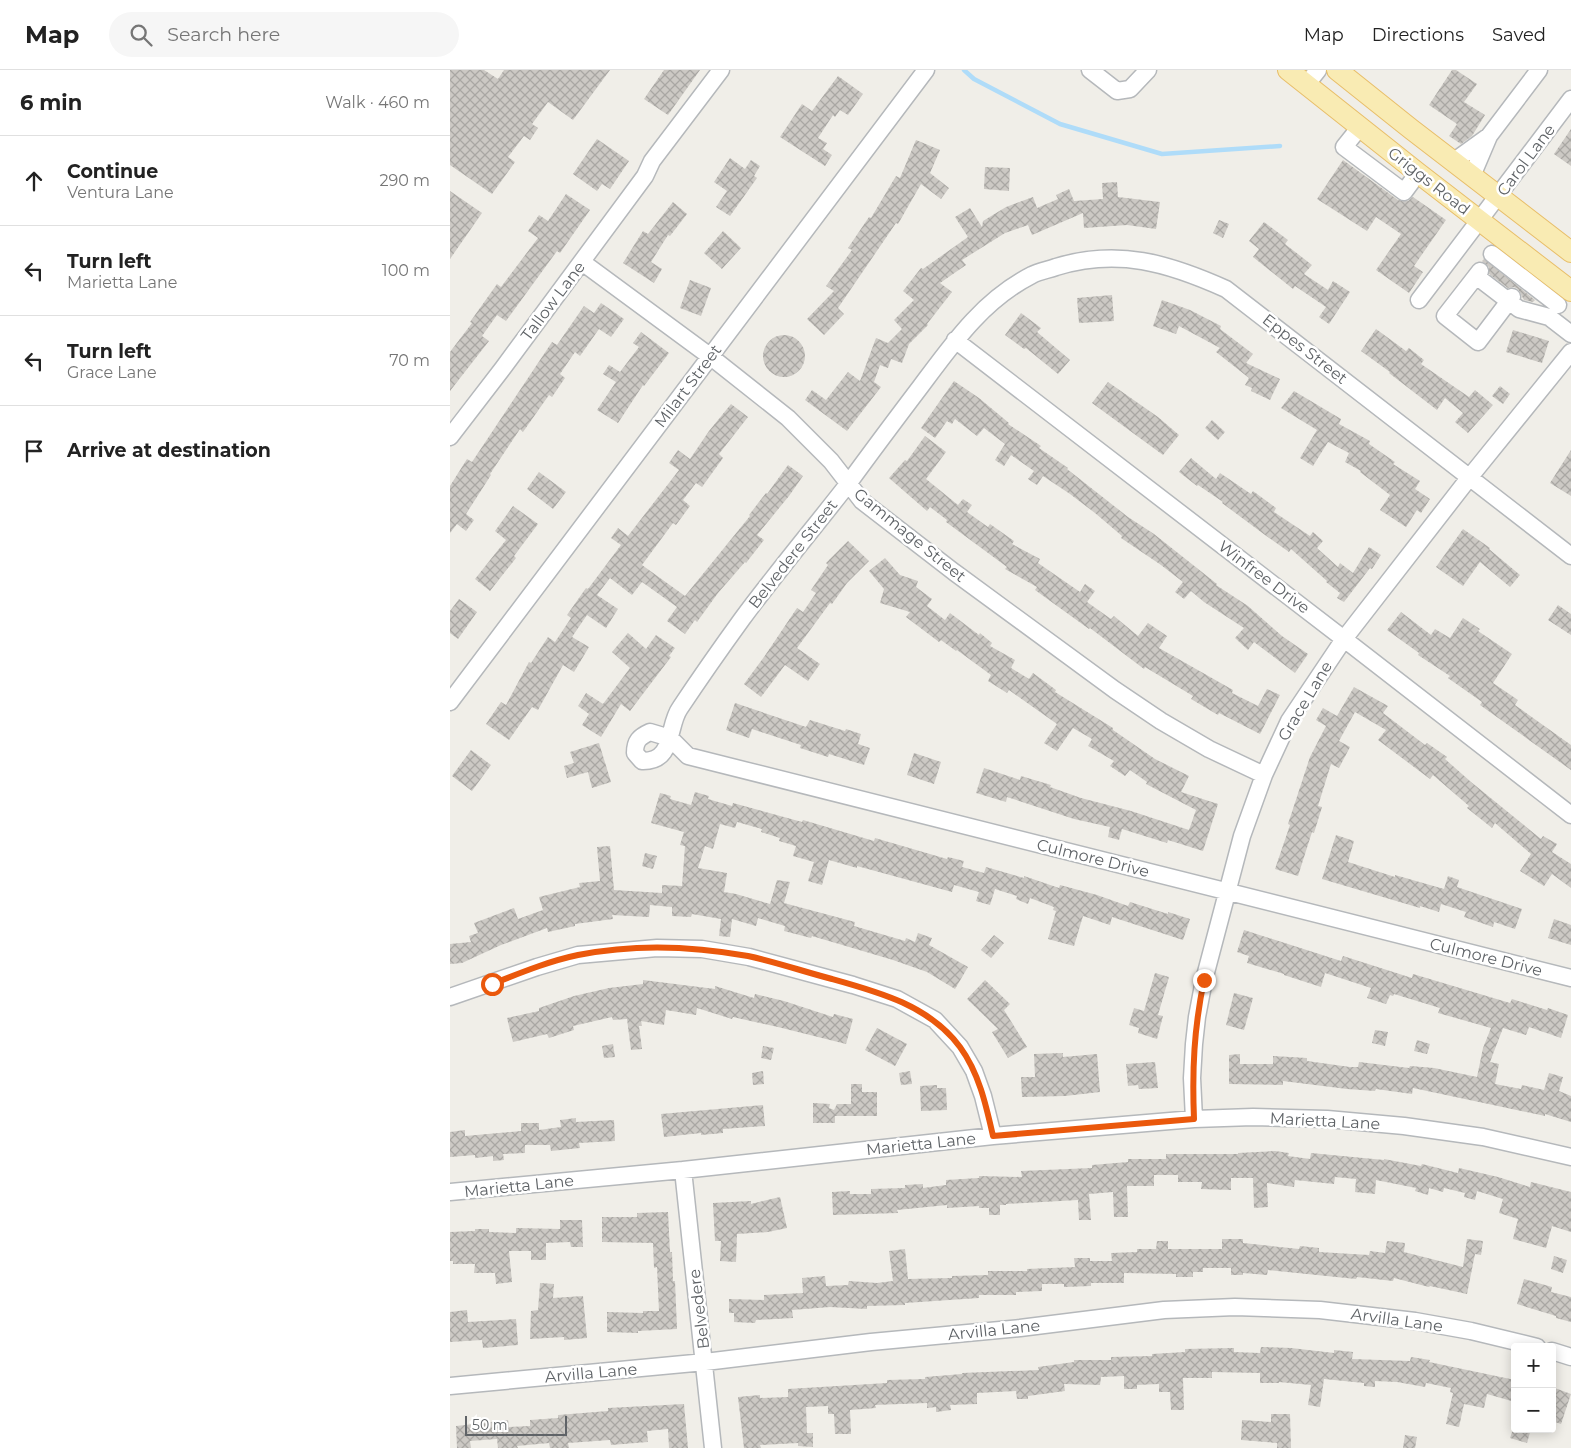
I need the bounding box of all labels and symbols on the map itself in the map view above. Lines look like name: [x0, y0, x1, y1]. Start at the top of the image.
street label: Carol Lane: [1493, 120, 1559, 200]
street label: Griggs Road: [1384, 143, 1474, 219]
street label: Tallow Lane: [517, 258, 589, 344]
street label: Eppes Street: [1259, 310, 1352, 388]
street label: Milart Street: [651, 340, 726, 431]
street label: Gammage Street: [850, 484, 970, 586]
street label: Belvedere Street: [745, 495, 842, 612]
street label: Winfree Drive: [1214, 536, 1314, 618]
street label: Grace Lane: [1274, 658, 1336, 744]
street label: Culmore Drive: [1035, 835, 1151, 881]
street label: Culmore Drive: [1428, 934, 1544, 980]
route end: [1193, 969, 1216, 992]
route start: [481, 973, 504, 996]
street label: Marietta Lane: [1269, 1109, 1381, 1133]
street label: Marietta Lane: [865, 1129, 977, 1159]
street label: Marietta Lane: [463, 1171, 575, 1201]
street label: Belvedere: [685, 1268, 713, 1350]
street label: Arvilla Lane: [1350, 1304, 1444, 1336]
street label: Arvilla Lane: [947, 1316, 1041, 1344]
street label: Arvilla Lane: [544, 1359, 638, 1387]
scale bar: [465, 1413, 568, 1436]

